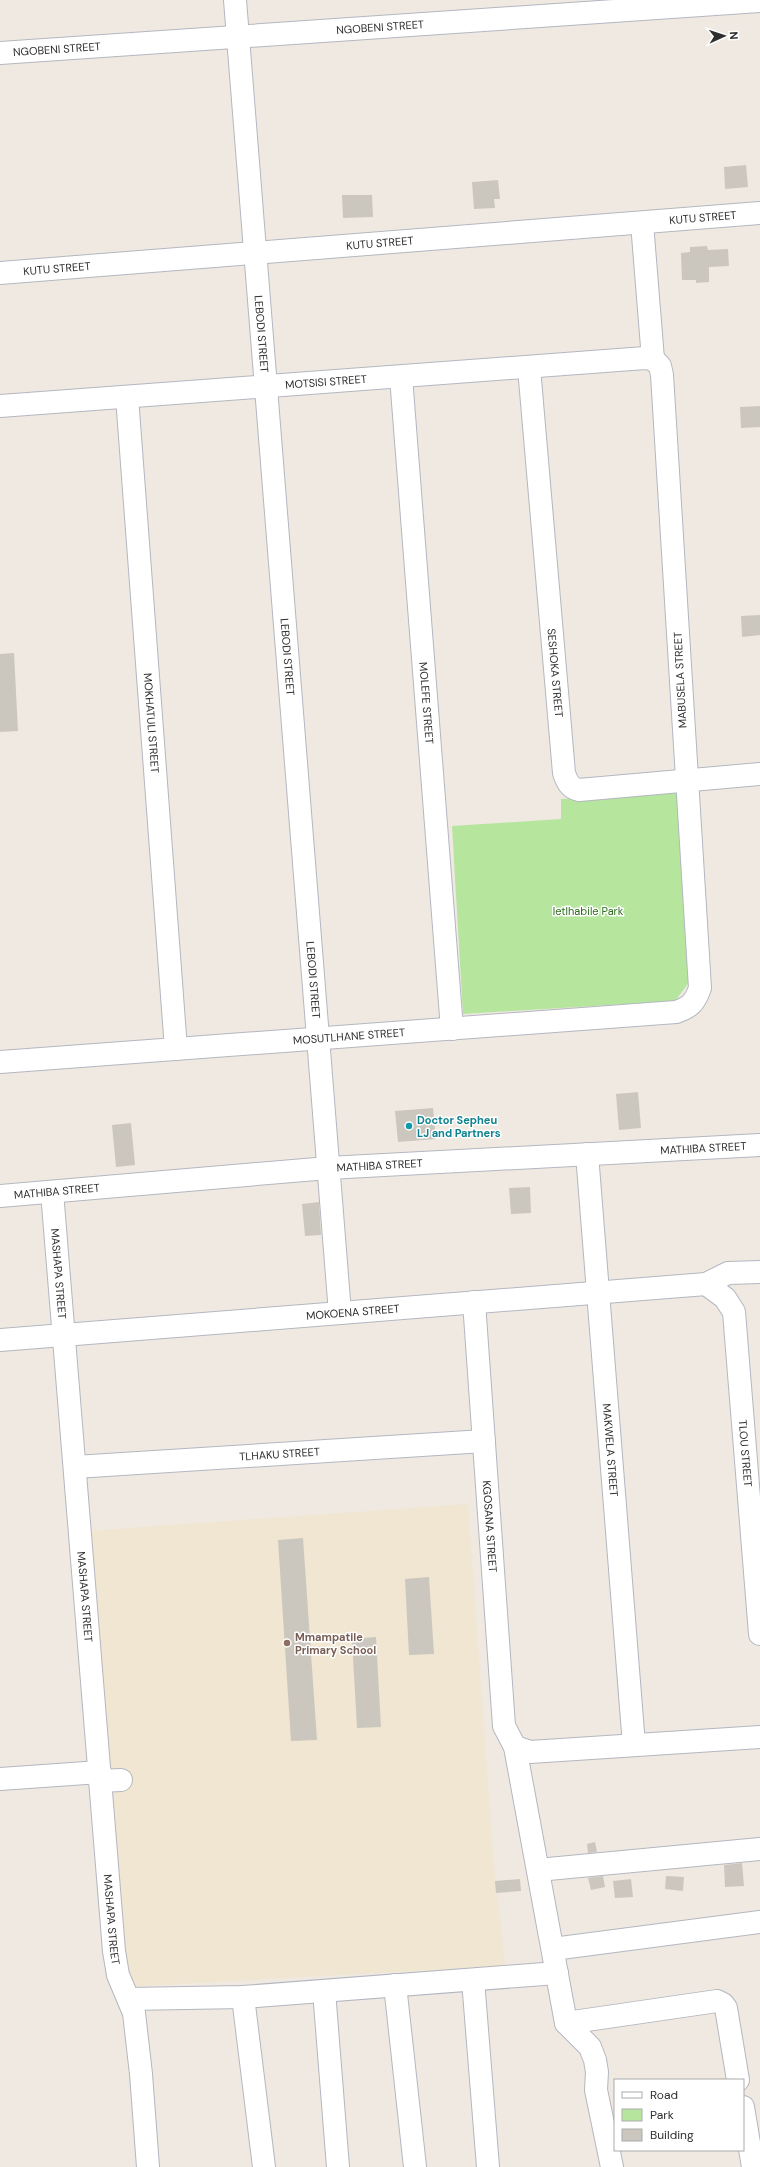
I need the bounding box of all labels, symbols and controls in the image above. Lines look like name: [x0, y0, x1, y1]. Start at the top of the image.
north arrow: [704, 16, 744, 56]
street label: NGOBENI STREET: [336, 17, 424, 37]
text: N: [727, 31, 741, 40]
street label: NGOBENI STREET: [12, 39, 101, 59]
street label: KUTU STREET: [669, 208, 737, 227]
street label: KUTU STREET: [346, 233, 414, 253]
street label: KUTU STREET: [23, 259, 91, 278]
street label: LEBODI STREET: [252, 295, 272, 373]
street label: MOTSISI STREET: [285, 372, 367, 392]
street label: LEBODI STREET: [277, 618, 298, 696]
street label: SESHOKA STREET: [545, 628, 566, 718]
street label: MABUSELA STREET: [670, 631, 690, 729]
street label: MOLEFE STREET: [416, 661, 437, 745]
street label: MOKHATULI STREET: [141, 672, 162, 774]
park label: letlhabile Park: [553, 904, 624, 918]
street label: LEBODI STREET: [303, 941, 323, 1019]
street label: MOSUTLHANE STREET: [292, 1025, 406, 1047]
place label: Doctor Sepheu LJ and Partners: [417, 1113, 501, 1140]
marker: Doctor Sepheu LJ and Partners: [404, 1121, 414, 1131]
street label: MATHIBA STREET: [660, 1139, 747, 1157]
street label: MATHIBA STREET: [336, 1156, 423, 1175]
street label: MATHIBA STREET: [13, 1181, 100, 1202]
street label: MASHAPA STREET: [48, 1228, 69, 1320]
street label: MOKOENA STREET: [306, 1301, 400, 1323]
street label: MAKWELA STREET: [600, 1403, 621, 1497]
street label: TLOU STREET: [736, 1419, 755, 1487]
street label: TLHAKU STREET: [239, 1444, 320, 1464]
street label: KGOSANA STREET: [480, 1480, 500, 1573]
street label: MASHAPA STREET: [74, 1551, 96, 1643]
place label: Mmampatile Primary School: [295, 1630, 376, 1657]
marker: Mmampatile Primary School: [282, 1638, 292, 1648]
street label: MASHAPA STREET: [101, 1874, 123, 1966]
legend: [614, 2079, 744, 2151]
text: Road: [650, 2087, 678, 2103]
text: Park: [650, 2107, 674, 2123]
text: Building: [650, 2127, 694, 2143]

